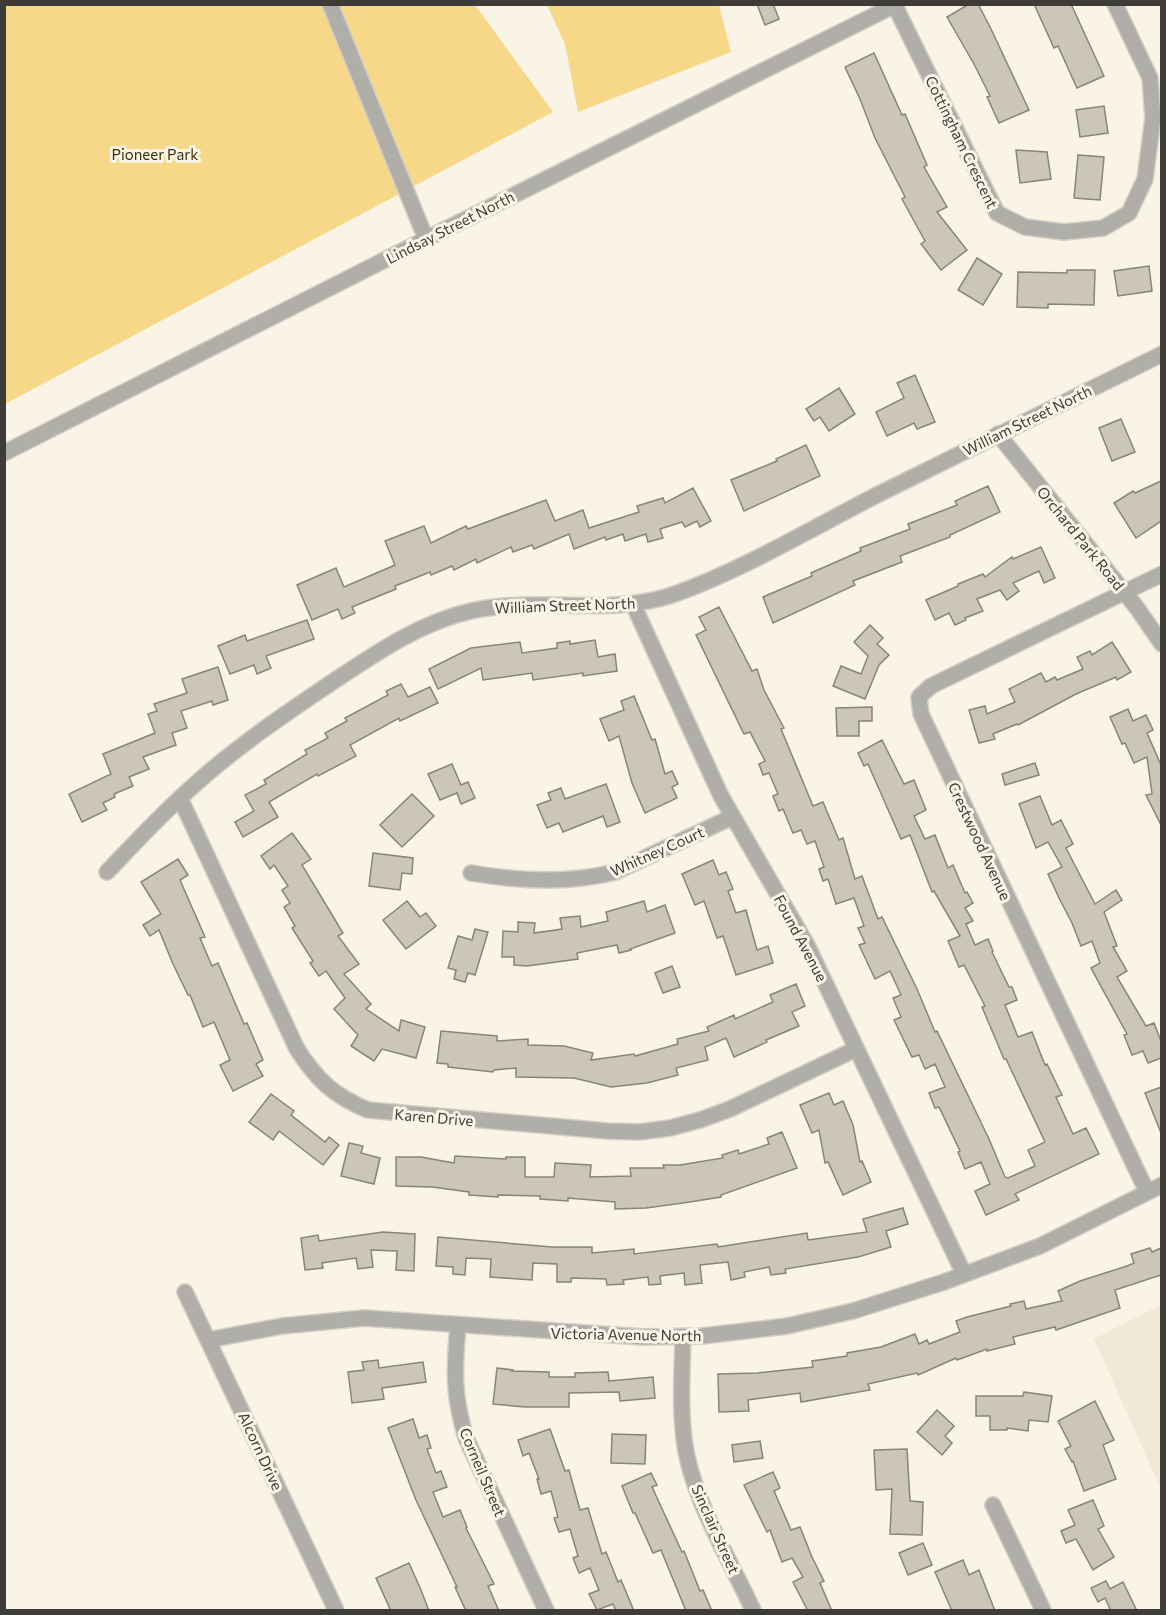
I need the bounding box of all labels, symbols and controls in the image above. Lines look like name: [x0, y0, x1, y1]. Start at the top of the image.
street label: Cottingham Crescent: [922, 73, 1002, 211]
park label: Pioneer Park: [112, 145, 198, 163]
street label: Lindsay Street North: [383, 187, 517, 267]
street label: William Street North: [960, 381, 1094, 459]
street label: Orchard Park Road: [1034, 482, 1128, 594]
street label: William Street North: [494, 594, 636, 616]
street label: Crestwood Avenue: [945, 779, 1015, 903]
street label: Whitney Court: [607, 822, 707, 880]
street label: Found Avenue: [771, 892, 831, 985]
street label: Karen Drive: [394, 1105, 474, 1129]
street label: Victoria Avenue North: [550, 1324, 702, 1344]
street label: Alcorn Drive: [235, 1409, 287, 1493]
street label: Corneil Street: [456, 1425, 510, 1519]
street label: Sinclair Street: [688, 1482, 744, 1576]

